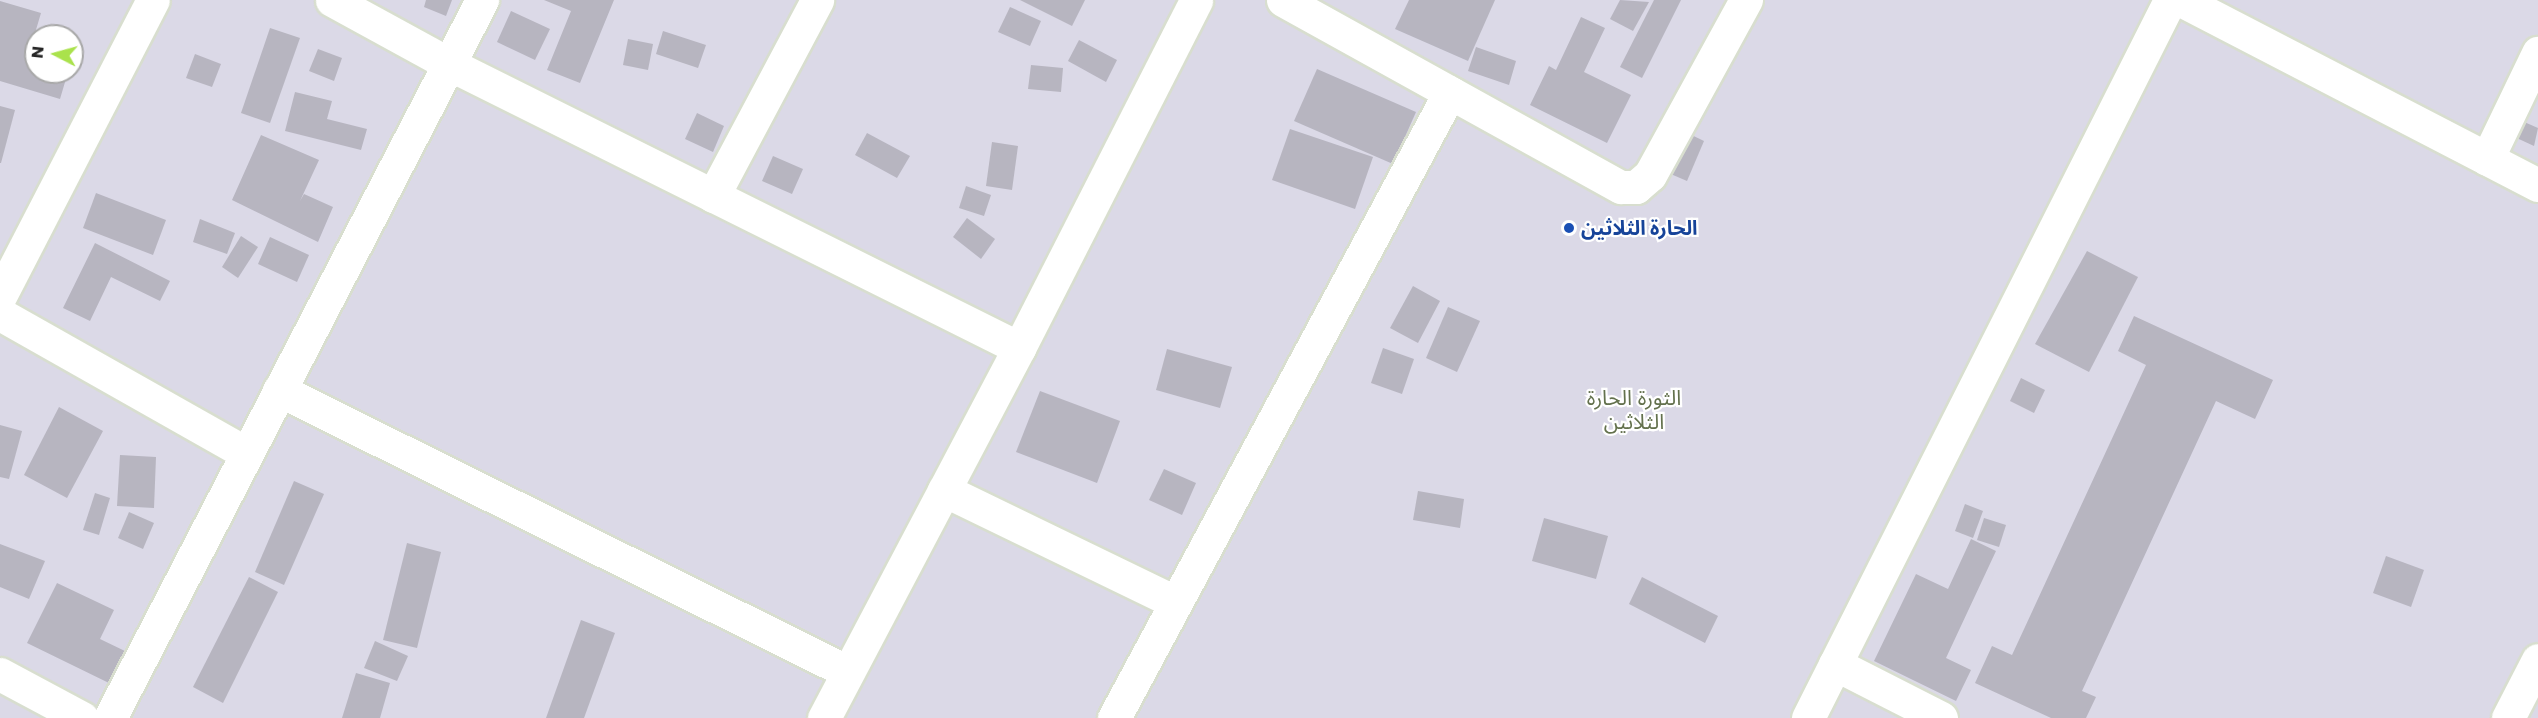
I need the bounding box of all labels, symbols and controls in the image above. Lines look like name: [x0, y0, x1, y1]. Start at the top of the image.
north arrow: [24, 24, 84, 84]
text: N: [26, 45, 50, 59]
place label: الحارة الثلاثين: [1581, 216, 1698, 240]
marker: الحارة الثلاثين: [1562, 221, 1576, 235]
district label: الثورة الحارة الثلاثين: [1587, 385, 1681, 435]

